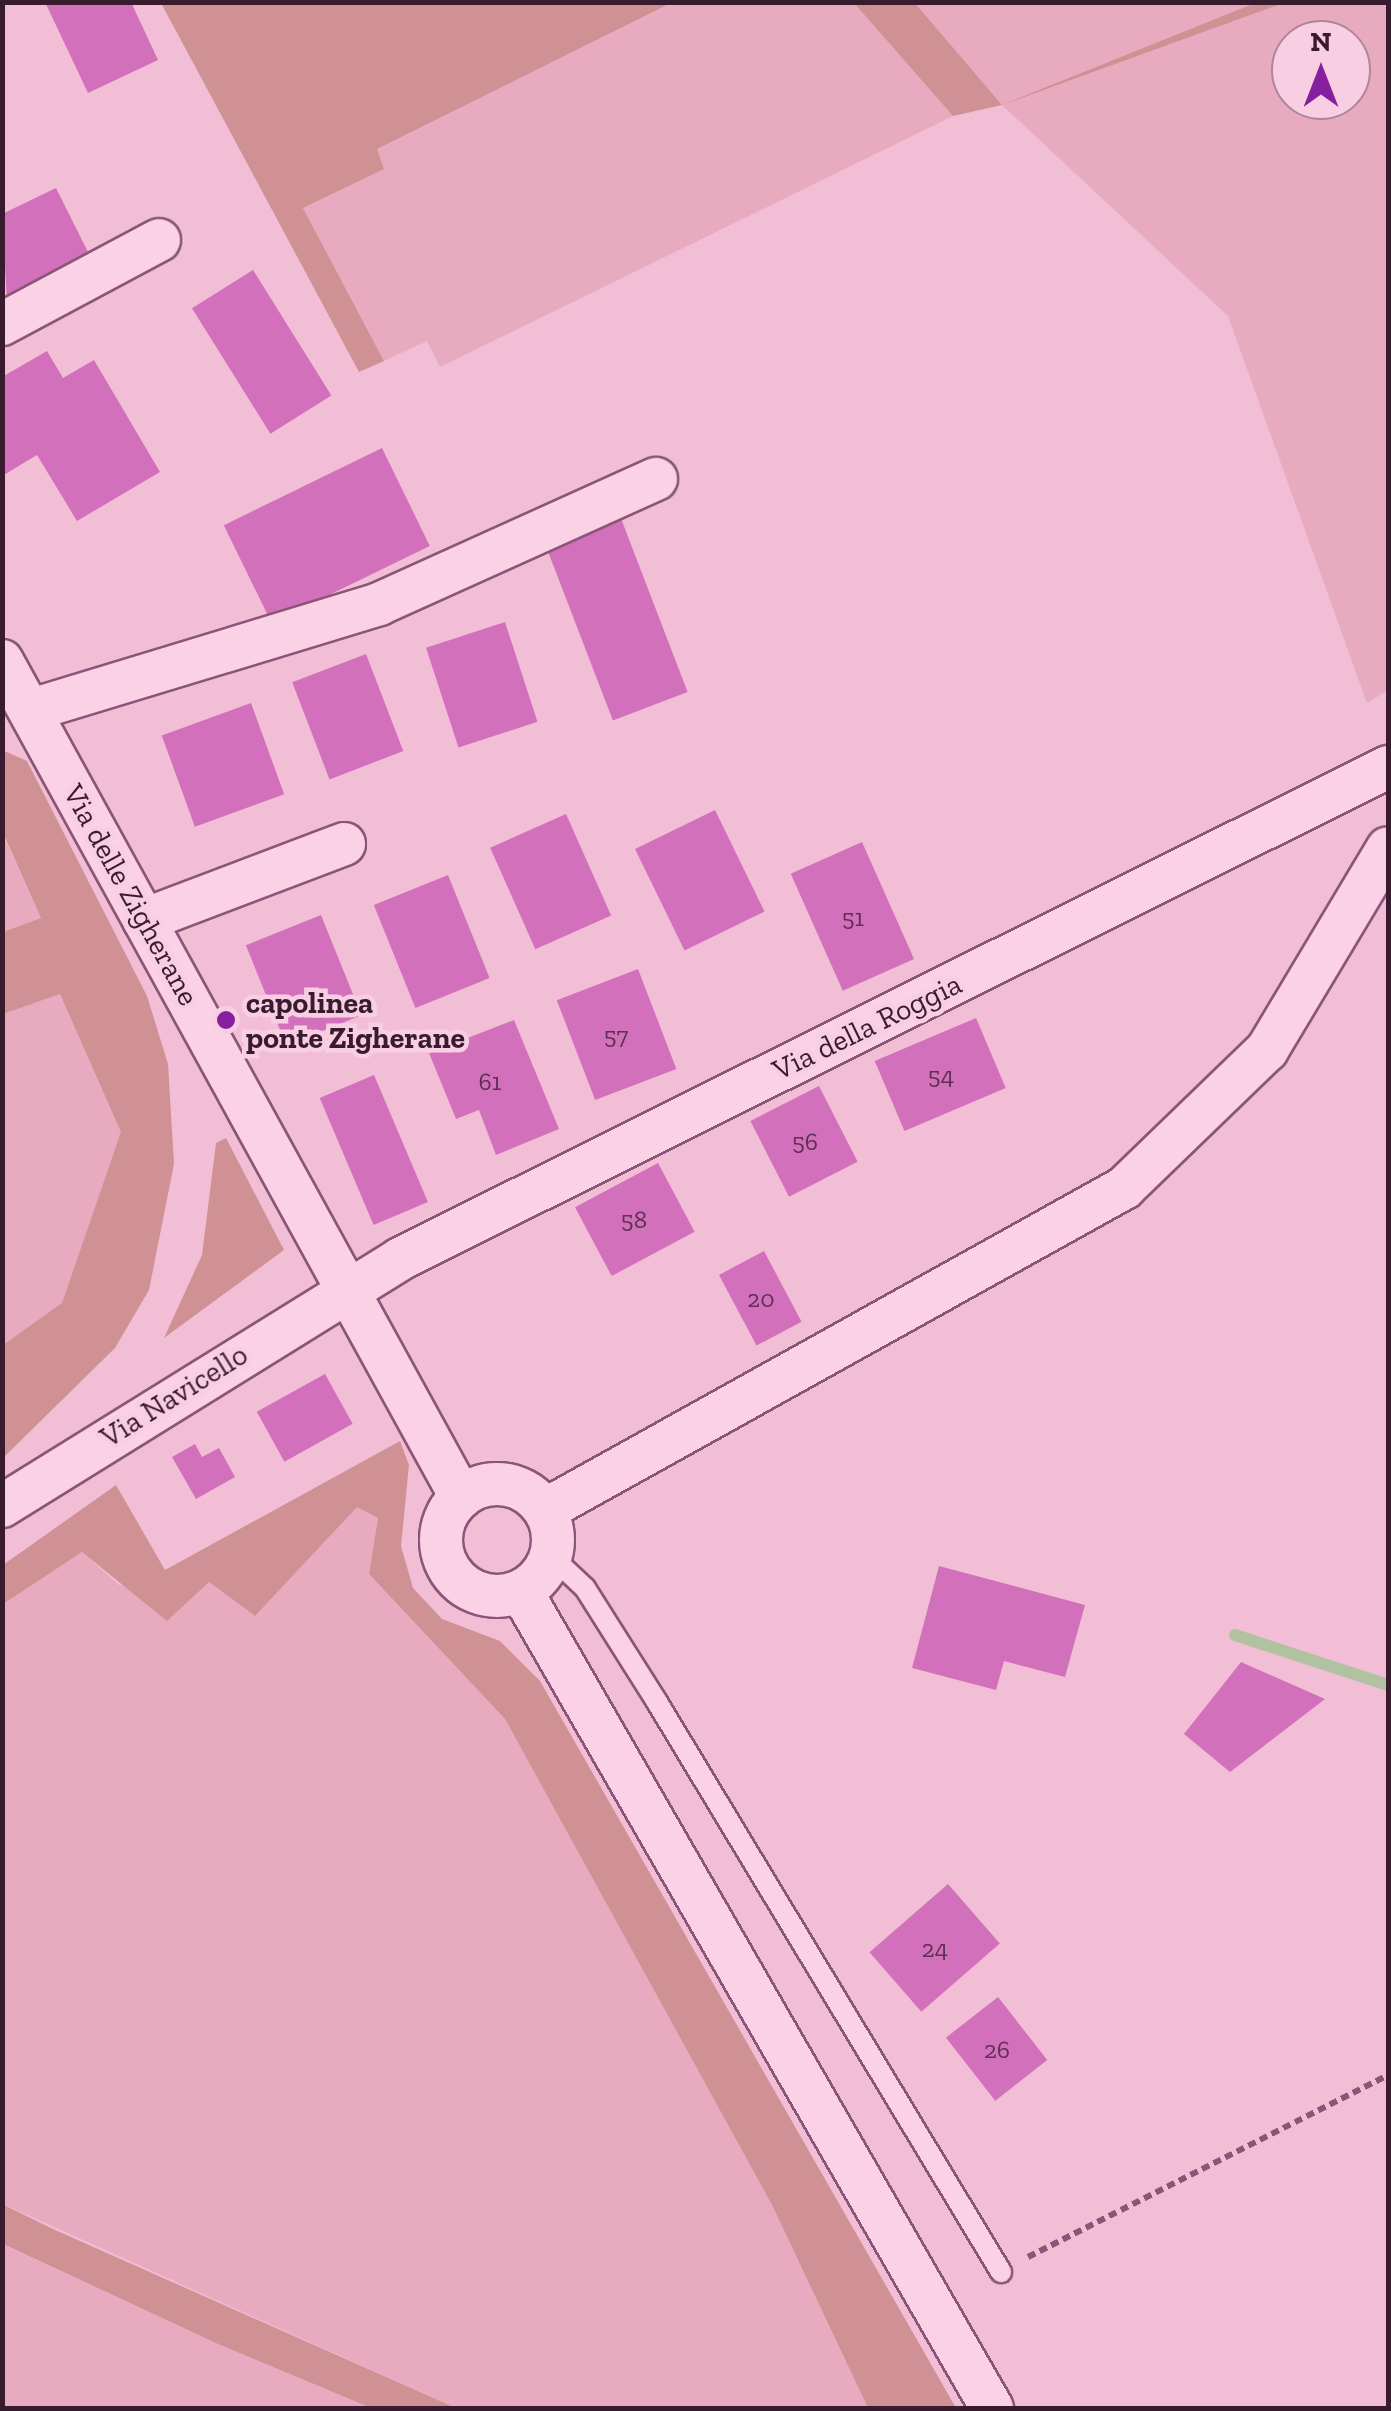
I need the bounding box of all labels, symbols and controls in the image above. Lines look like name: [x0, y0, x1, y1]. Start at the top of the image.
north arrow: [1271, 20, 1371, 120]
text: N: [1310, 25, 1332, 58]
street label: Via delle Zigherane: [55, 778, 207, 1012]
house number: 51: [842, 902, 864, 932]
street label: Via della Roggia: [767, 966, 967, 1088]
place label: capolinea ponte Zigherane: [246, 985, 465, 1056]
marker: capolinea ponte Zigherane: [215, 1009, 237, 1031]
house number: 57: [604, 1020, 628, 1050]
house number: 54: [928, 1060, 954, 1090]
house number: 61: [479, 1066, 501, 1096]
house number: 56: [792, 1126, 818, 1156]
house number: 58: [621, 1204, 647, 1234]
house number: 20: [747, 1283, 775, 1313]
street label: Via Navicello: [94, 1337, 254, 1455]
house number: 24: [922, 1933, 948, 1963]
house number: 26: [984, 2034, 1010, 2064]

